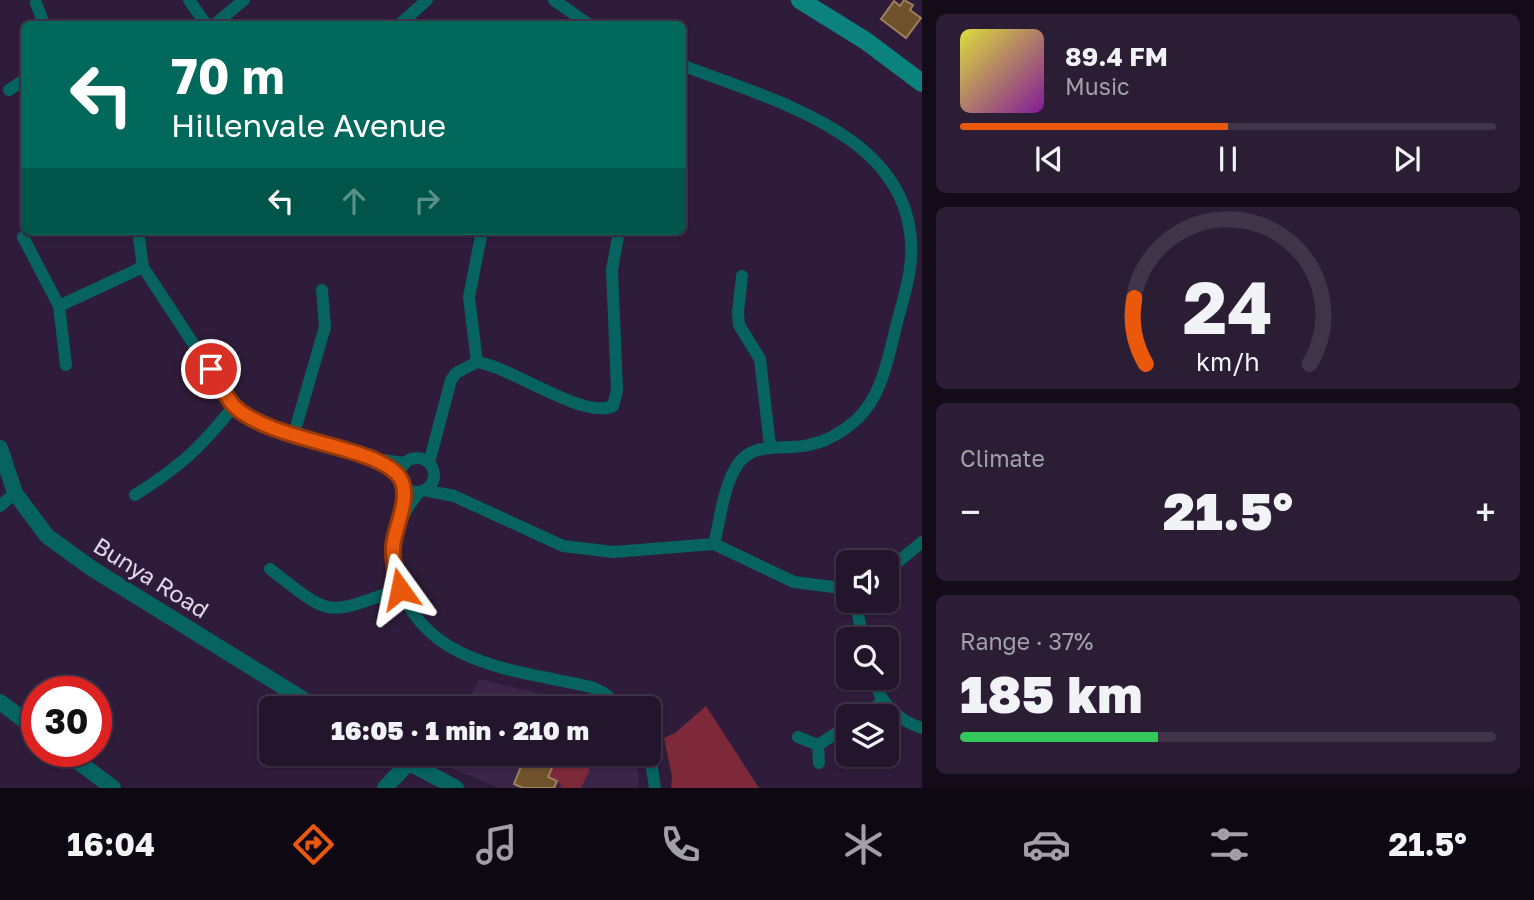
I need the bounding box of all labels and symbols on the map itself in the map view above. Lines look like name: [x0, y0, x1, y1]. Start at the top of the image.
pin: [181, 339, 241, 399]
street label: Bunya Road: [89, 531, 214, 624]
position arrow: [363, 552, 437, 626]
speed limit sign: 30: [21, 676, 112, 767]

